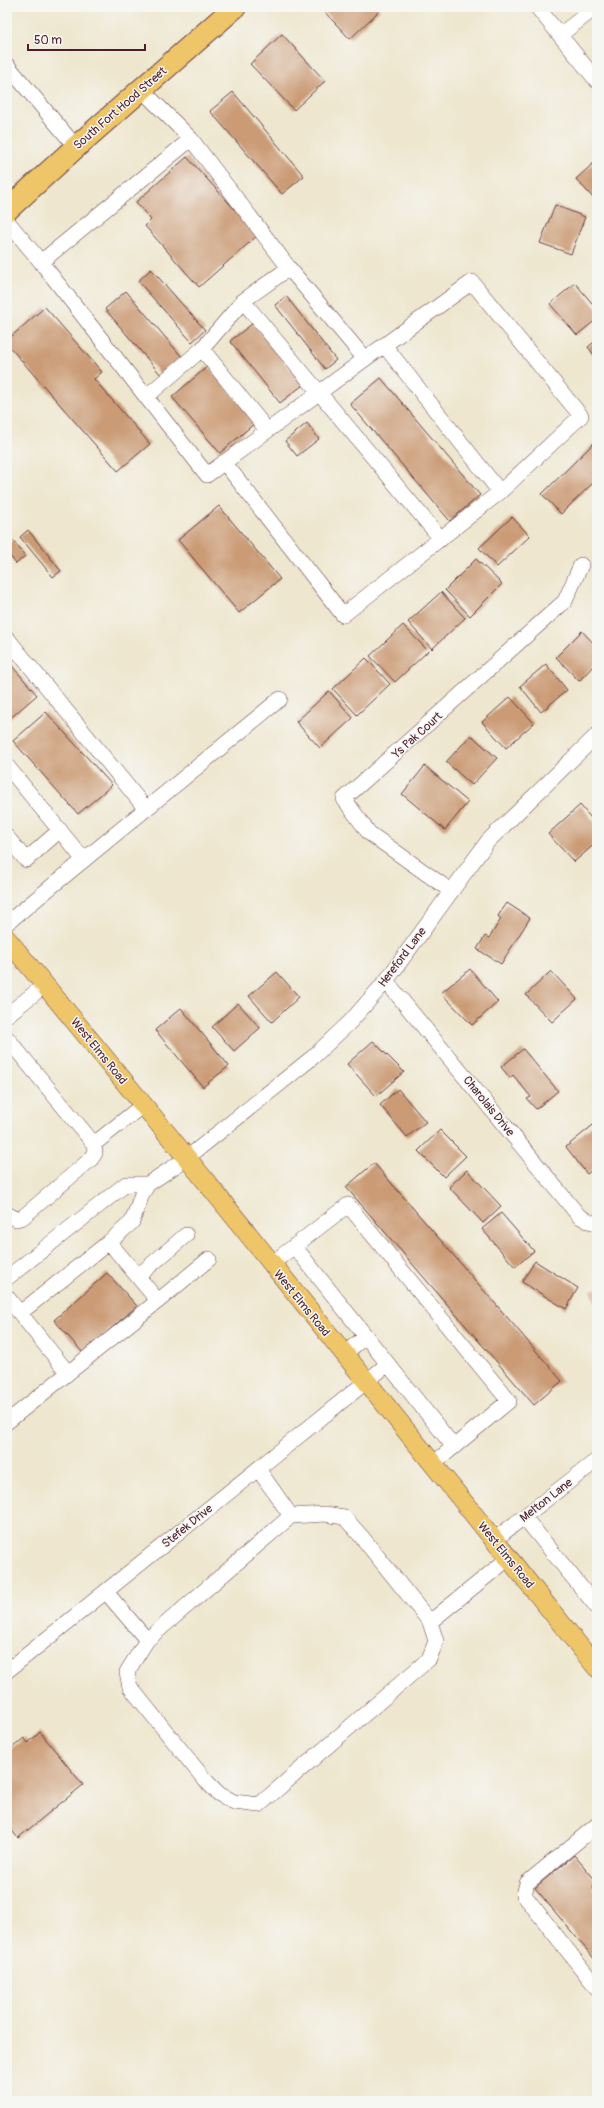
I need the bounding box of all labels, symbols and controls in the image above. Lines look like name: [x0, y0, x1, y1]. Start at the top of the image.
scale bar: [28, 26, 145, 52]
text: 50 m: [34, 33, 62, 48]
street label: South Fort Hood Street: [71, 64, 170, 153]
street label: Ys Pak Court: [388, 709, 446, 763]
street label: Hereford Lane: [375, 924, 430, 990]
street label: West Elms Road: [67, 1015, 130, 1088]
street label: Charolais Drive: [460, 1073, 518, 1140]
street label: West Elms Road: [270, 1267, 333, 1340]
street label: Melton Lane: [517, 1475, 576, 1526]
street label: Stefek Drive: [159, 1501, 216, 1551]
street label: West Elms Road: [474, 1519, 537, 1592]

